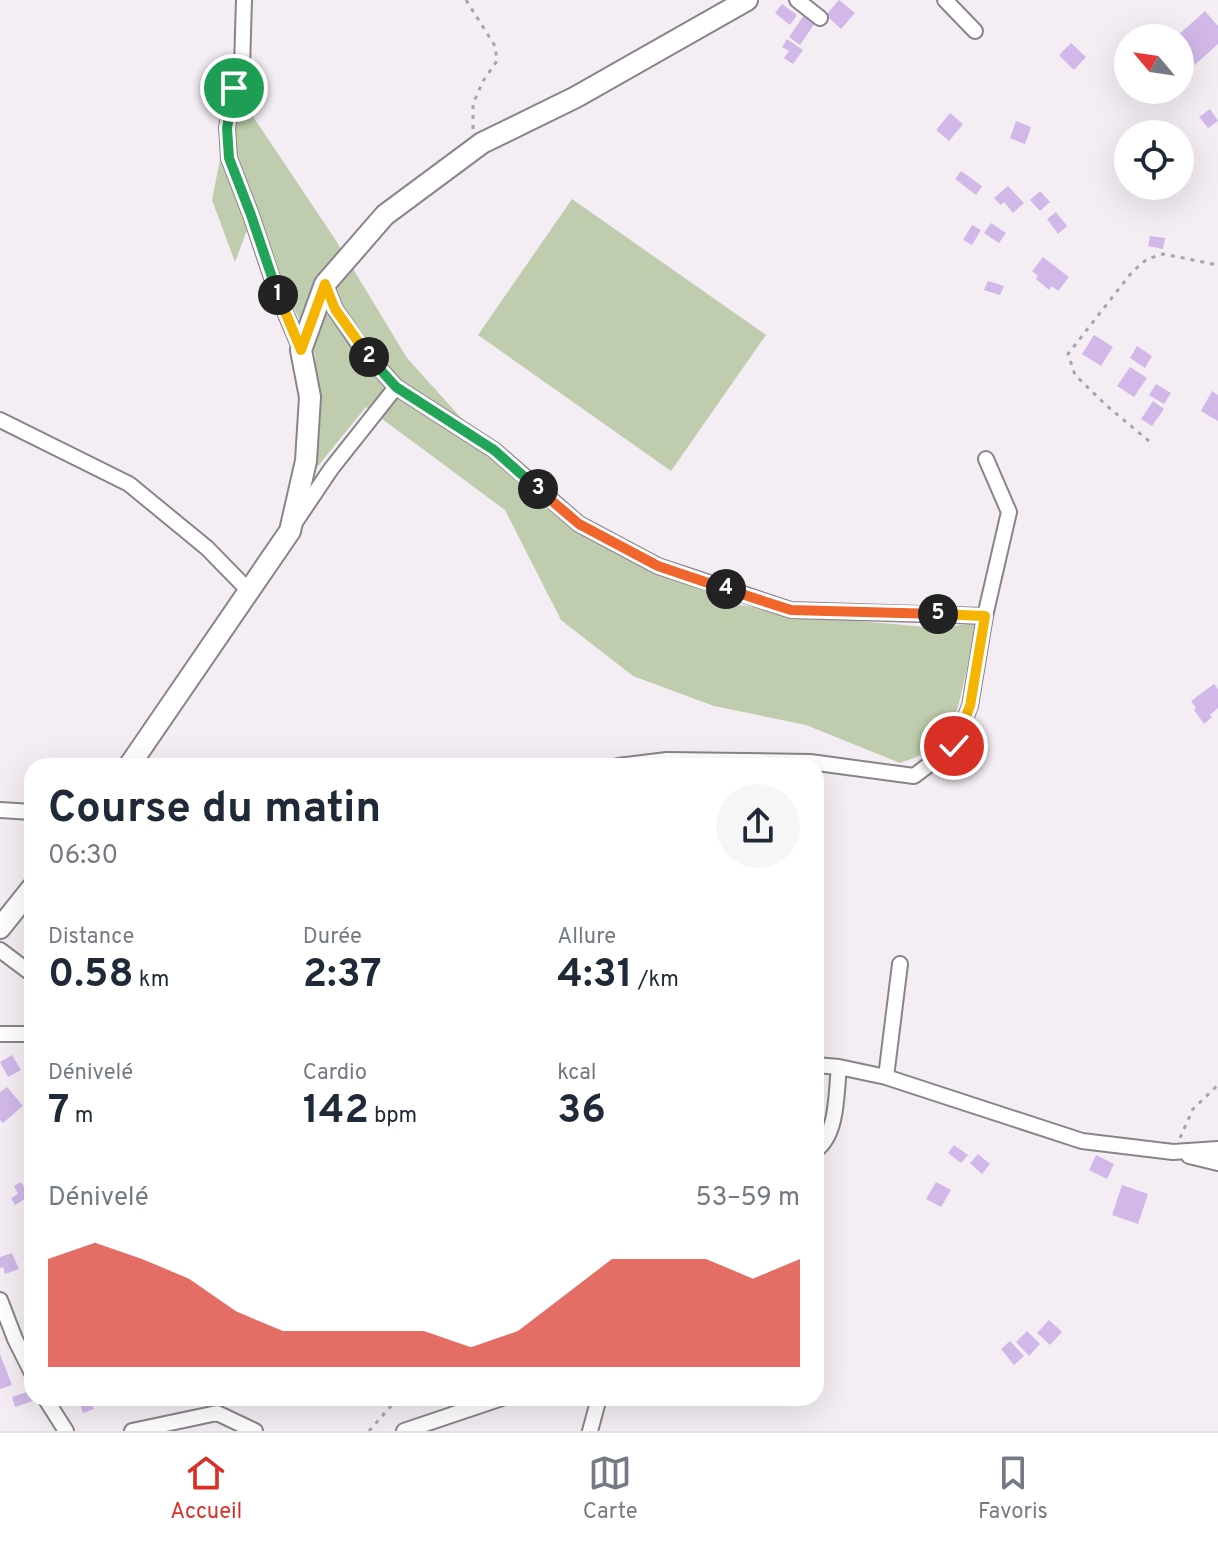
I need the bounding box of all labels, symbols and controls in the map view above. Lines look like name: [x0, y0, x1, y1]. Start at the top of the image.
north arrow: [1114, 24, 1194, 104]
map controls: [1114, 24, 1194, 200]
pin: [200, 54, 268, 122]
icon: arrive: [212, 66, 256, 110]
button: locate: [1114, 120, 1194, 200]
pin: 1: [258, 275, 298, 315]
text: 1: [274, 281, 282, 308]
pin: 2: [349, 337, 389, 377]
text: 2: [362, 343, 376, 370]
pin: 3: [518, 469, 558, 509]
text: 3: [531, 475, 545, 502]
pin: 4: [706, 569, 746, 609]
text: 4: [719, 575, 733, 602]
pin: 5: [918, 594, 958, 634]
text: 5: [931, 600, 945, 627]
pin: [920, 712, 988, 780]
icon: check: [932, 724, 976, 768]
text: Course du matin: [48, 782, 381, 838]
button: share: [716, 784, 800, 868]
text: 06:30: [48, 840, 118, 873]
text: Distance: [48, 924, 134, 951]
text: Durée: [303, 924, 362, 951]
text: Allure: [557, 924, 616, 951]
text: 0.58: [48, 951, 134, 1001]
text: 2:37: [303, 951, 382, 1001]
text: 4:31: [557, 951, 633, 1001]
text: km: [134, 967, 169, 994]
text: /km: [633, 967, 679, 994]
text: Dénivelé: [48, 1060, 133, 1087]
text: Cardio: [303, 1060, 367, 1087]
text: kcal: [557, 1060, 596, 1087]
text: 7: [48, 1087, 69, 1137]
text: 142: [303, 1087, 369, 1137]
text: 36: [557, 1087, 606, 1137]
text: m: [69, 1103, 93, 1130]
text: bpm: [369, 1103, 417, 1130]
text: Dénivelé: [48, 1182, 149, 1215]
text: 53–59 m: [696, 1182, 800, 1215]
tab: Accueil: [170, 1451, 242, 1526]
tab: Carte: [583, 1451, 638, 1526]
tab: Favoris: [978, 1451, 1048, 1526]

